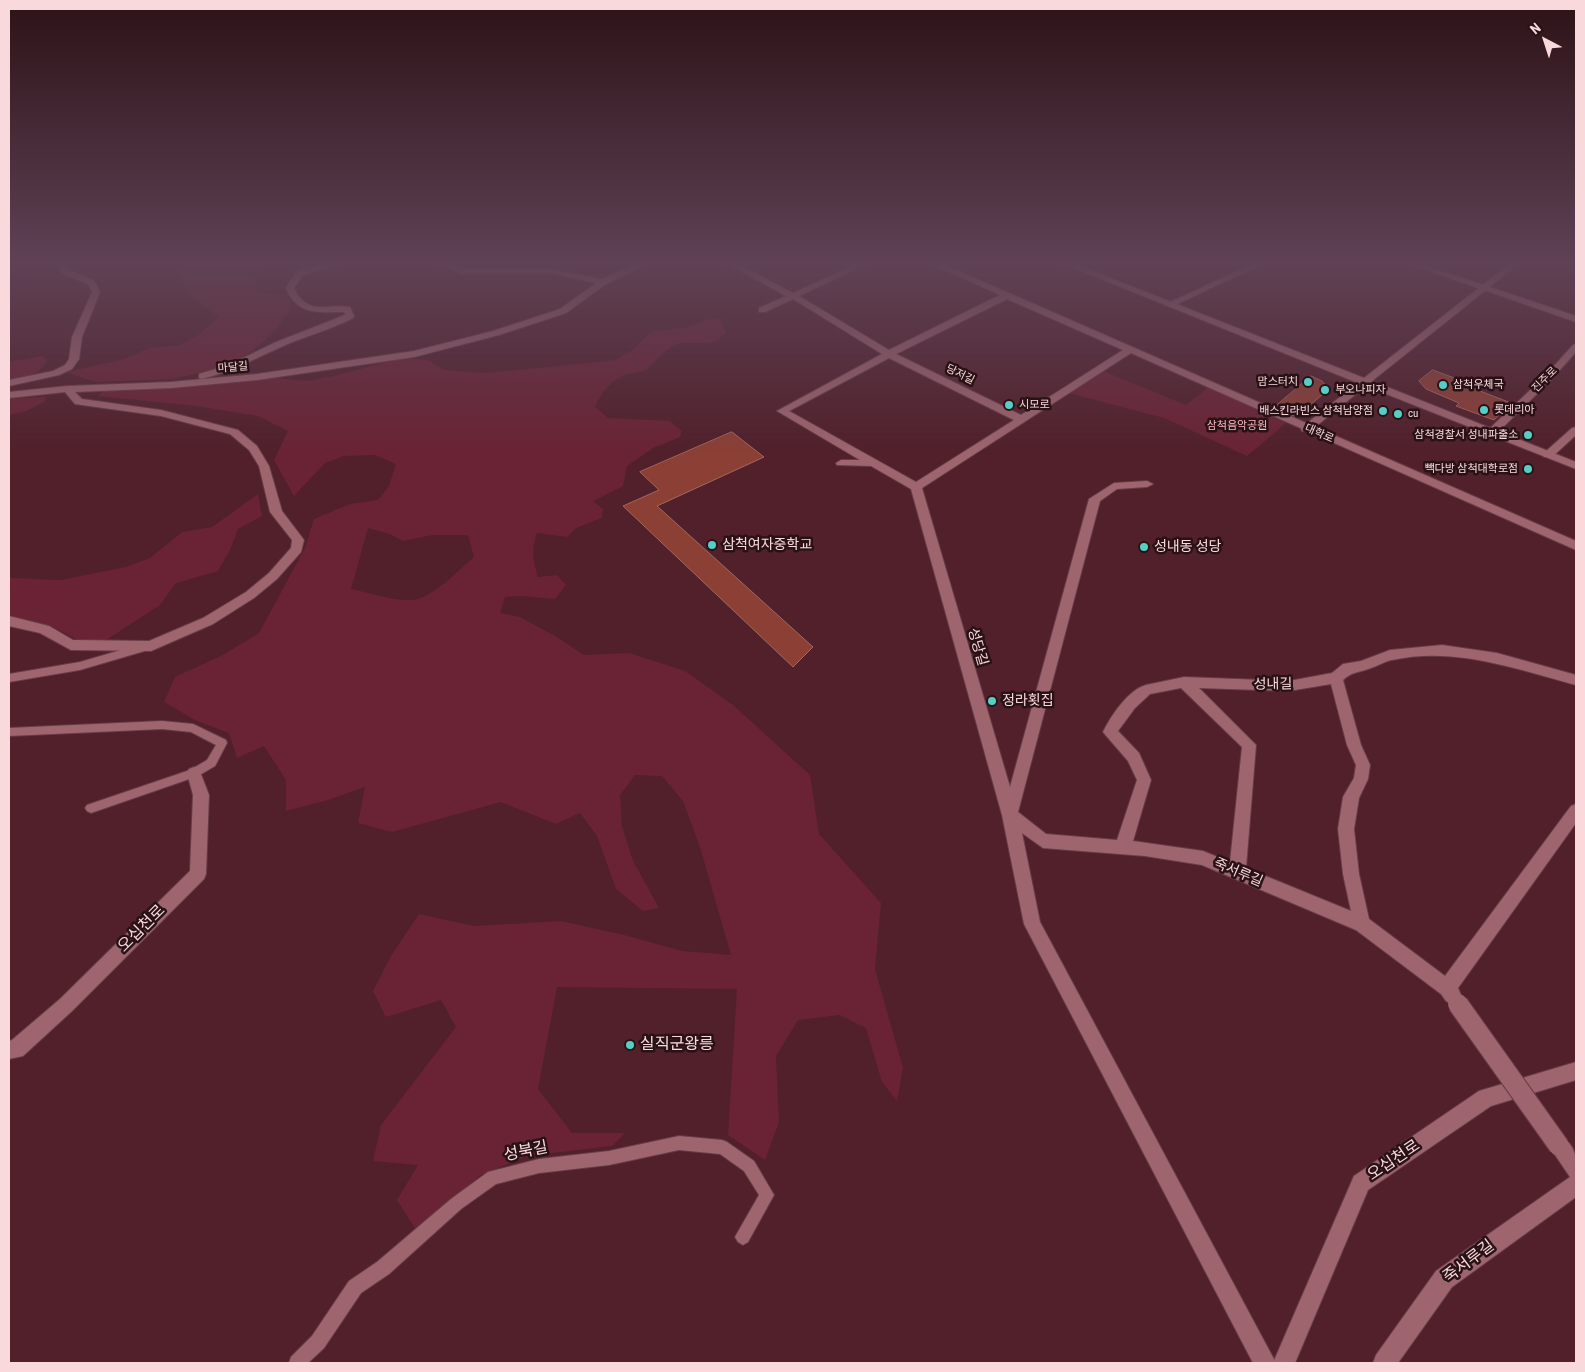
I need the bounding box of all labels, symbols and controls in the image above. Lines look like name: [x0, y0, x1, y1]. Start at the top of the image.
north arrow: [1520, 15, 1570, 65]
text: N: [1527, 20, 1544, 37]
street label: 마달길: [217, 360, 249, 376]
street label: 당저길: [943, 362, 977, 388]
street label: 진주로: [1530, 365, 1560, 395]
place label: 맘스터치: [1258, 375, 1298, 389]
marker: 맘스터치: [1302, 376, 1314, 388]
place label: 삼척우체국: [1453, 378, 1504, 392]
marker: 삼척우체국: [1437, 379, 1449, 391]
place label: 부오나피자: [1335, 383, 1386, 397]
marker: 부오나피자: [1319, 384, 1331, 396]
place label: 시모로: [1019, 398, 1049, 412]
marker: 시모로: [1003, 399, 1015, 411]
place label: 롯데리아: [1494, 403, 1534, 417]
place label: 배스킨라빈스 삼척남양점: [1259, 404, 1373, 418]
marker: 롯데리아: [1478, 404, 1490, 416]
marker: 배스킨라빈스 삼척남양점: [1377, 405, 1389, 417]
place label: cu: [1408, 407, 1418, 421]
marker: cu: [1392, 408, 1404, 420]
park label: 삼척음악공원: [1207, 419, 1267, 433]
street label: 대학로: [1302, 422, 1336, 446]
place label: 삼척경찰서 성내파출소: [1414, 428, 1518, 442]
marker: 삼척경찰서 성내파출소: [1522, 429, 1534, 441]
place label: 빽다방 삼척대학로점: [1424, 462, 1518, 476]
marker: 빽다방 삼척대학로점: [1522, 463, 1534, 475]
place label: 삼척여자중학교: [722, 537, 812, 553]
marker: 삼척여자중학교: [706, 539, 718, 551]
place label: 성내동 성당: [1154, 539, 1222, 555]
marker: 성내동 성당: [1138, 541, 1150, 553]
street label: 성당길: [964, 626, 990, 668]
street label: 성내길: [1254, 676, 1292, 694]
place label: 정라횟집: [1002, 693, 1054, 709]
marker: 정라횟집: [986, 695, 998, 707]
street label: 죽서루길: [1211, 855, 1265, 891]
street label: 오십천로: [114, 901, 170, 957]
place label: 실직군왕릉: [640, 1035, 714, 1055]
marker: 실직군왕릉: [624, 1039, 636, 1051]
street label: 오십천로: [1364, 1137, 1424, 1185]
street label: 성북길: [502, 1138, 550, 1166]
street label: 죽서루길: [1440, 1237, 1498, 1287]

